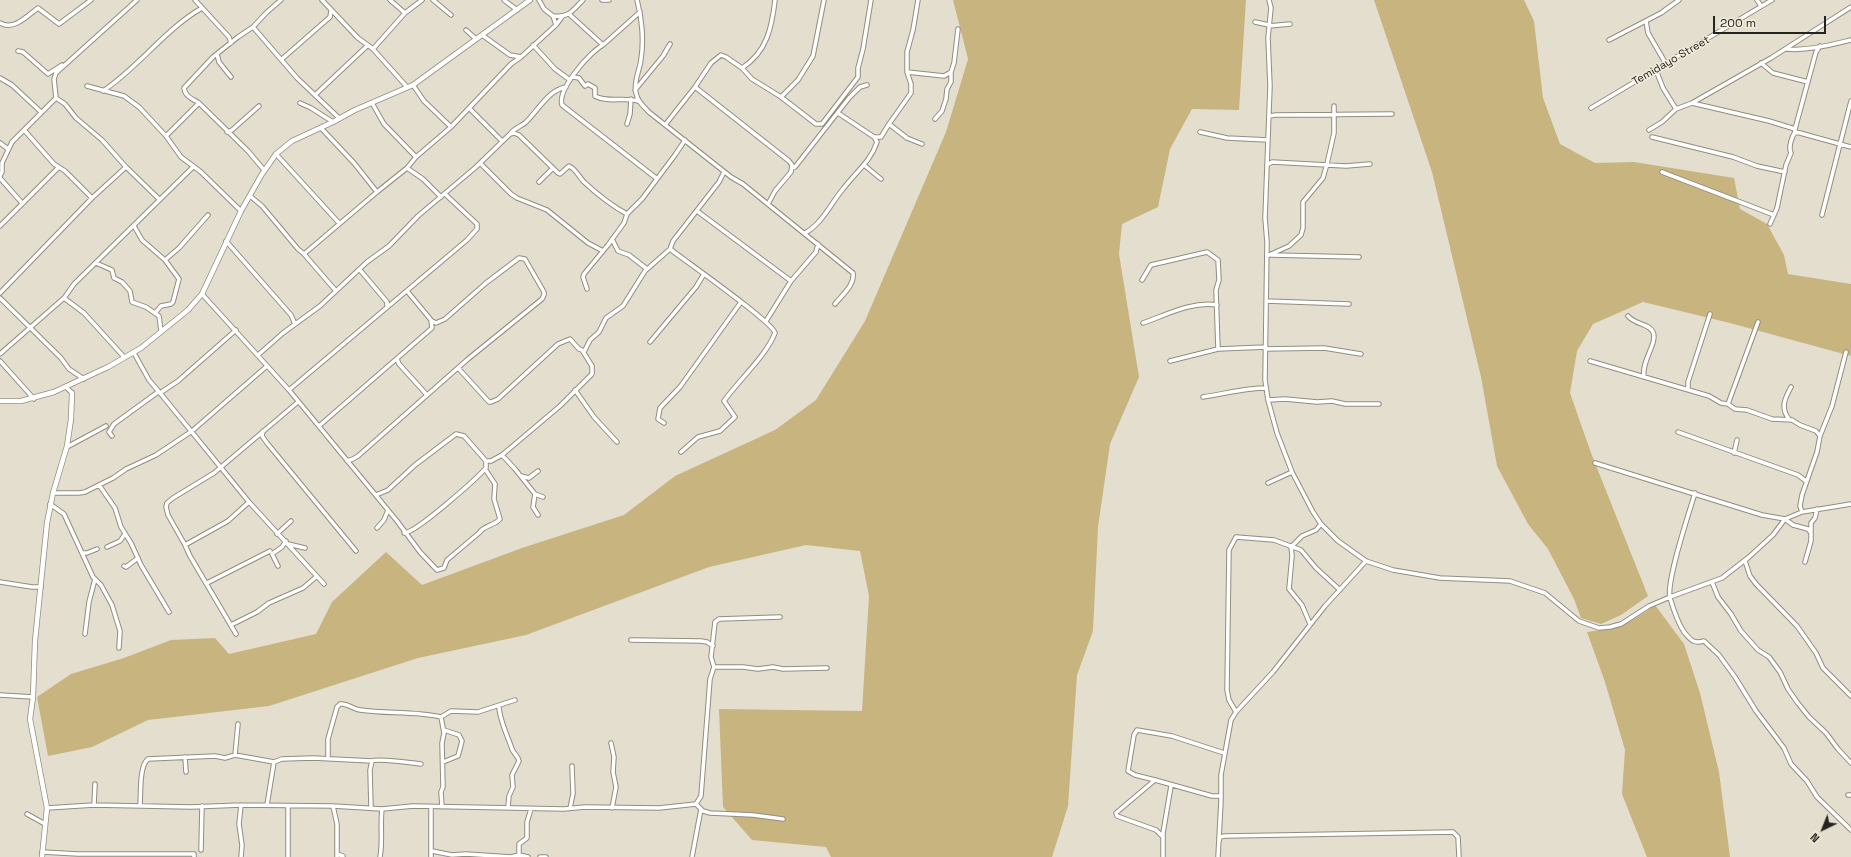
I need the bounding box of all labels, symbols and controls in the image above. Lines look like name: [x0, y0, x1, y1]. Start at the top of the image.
scale bar: [1715, 8, 1828, 34]
text: 200 m: [1720, 15, 1756, 31]
street label: Temidayo Street: [1630, 33, 1712, 89]
north arrow: [1803, 809, 1843, 849]
text: N: [1807, 830, 1822, 845]

